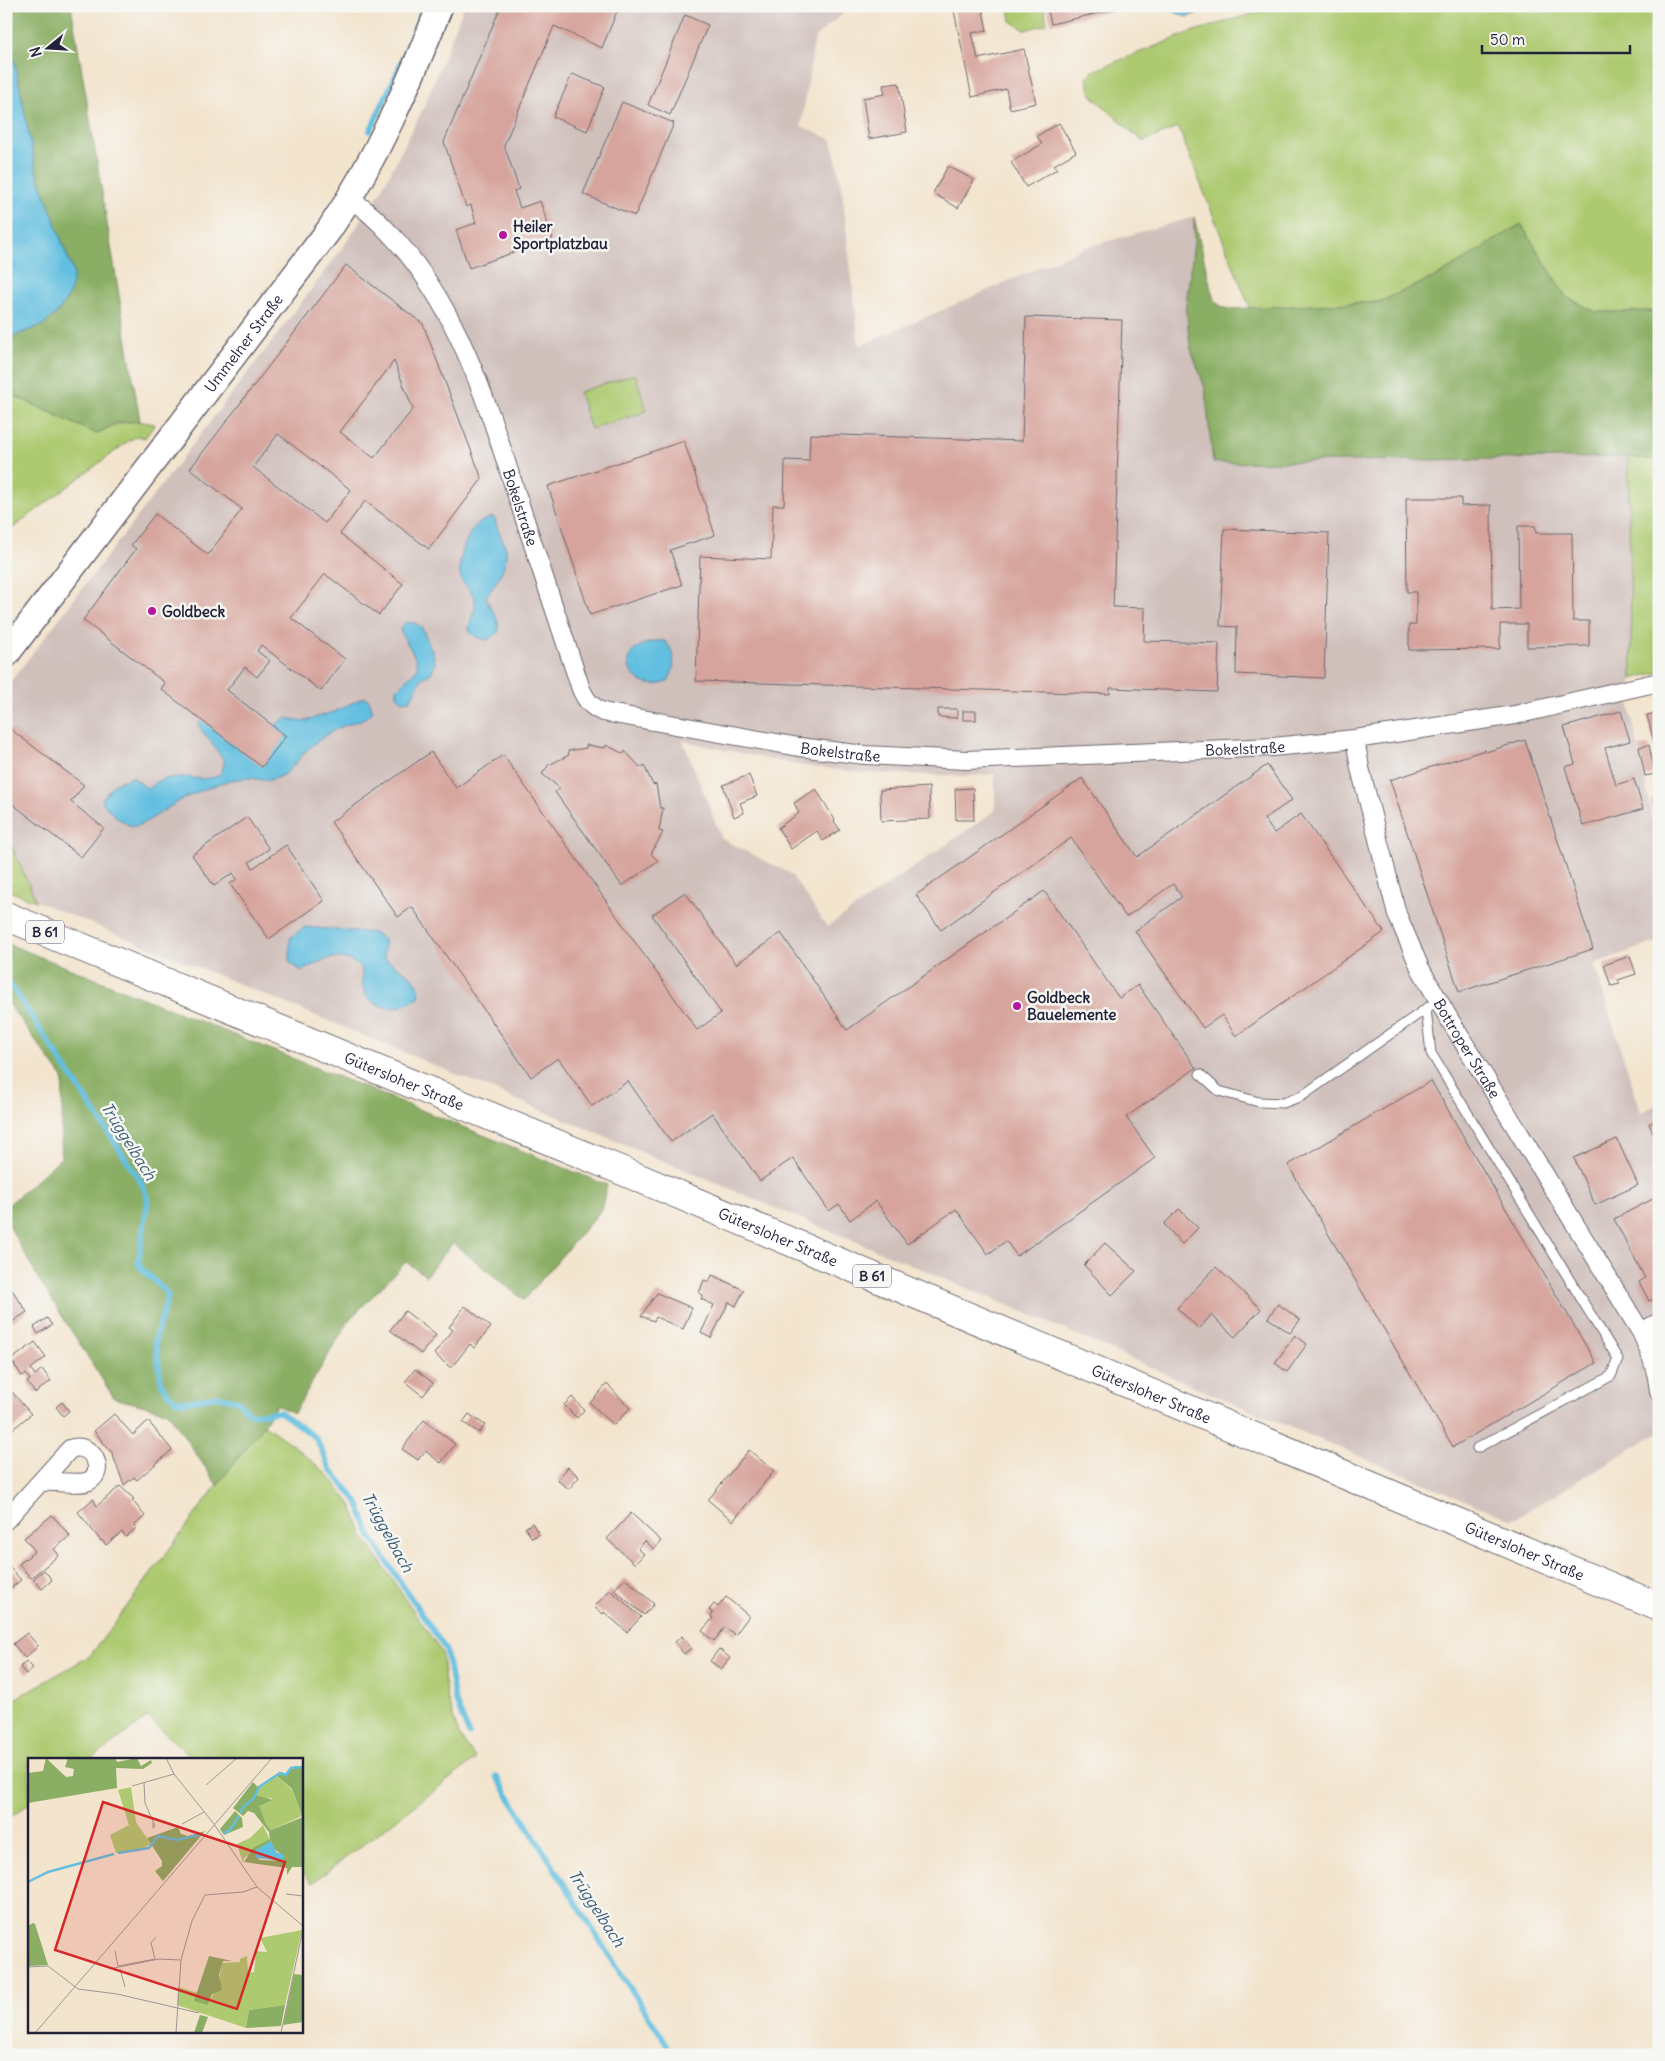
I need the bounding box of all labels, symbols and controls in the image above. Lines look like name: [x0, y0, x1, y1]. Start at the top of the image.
north arrow: [22, 22, 72, 72]
scale bar: [1482, 22, 1630, 54]
text: 50 m: [1490, 30, 1525, 49]
text: N: [26, 45, 46, 59]
place label: Heiler Sportplatzbau: [513, 217, 608, 254]
marker: Heiler Sportplatzbau: [497, 229, 509, 241]
street label: Ummelner Straße: [200, 290, 287, 396]
street label: Bokelstraße: [499, 467, 542, 548]
place label: Goldbeck: [162, 602, 225, 621]
marker: Goldbeck: [146, 605, 158, 617]
street label: Bokelstraße: [1205, 736, 1286, 759]
street label: Bokelstraße: [800, 738, 881, 765]
road number: B 61: [26, 920, 64, 944]
place label: Goldbeck Bauelemente: [1027, 988, 1116, 1024]
street label: Bottroper Straße: [1430, 995, 1505, 1102]
marker: Goldbeck Bauelemente: [1011, 1000, 1023, 1012]
street label: Gütersloher Straße: [342, 1048, 467, 1114]
water label: Trüggelbach: [97, 1098, 161, 1184]
street label: Gütersloher Straße: [716, 1203, 841, 1270]
road number: B 61: [853, 1264, 891, 1288]
street label: Gütersloher Straße: [1089, 1360, 1214, 1427]
water label: Trüggelbach: [358, 1488, 419, 1576]
street label: Gütersloher Straße: [1462, 1517, 1587, 1584]
inset map: [28, 1758, 302, 2034]
water label: Trüggelbach: [565, 1865, 630, 1951]

